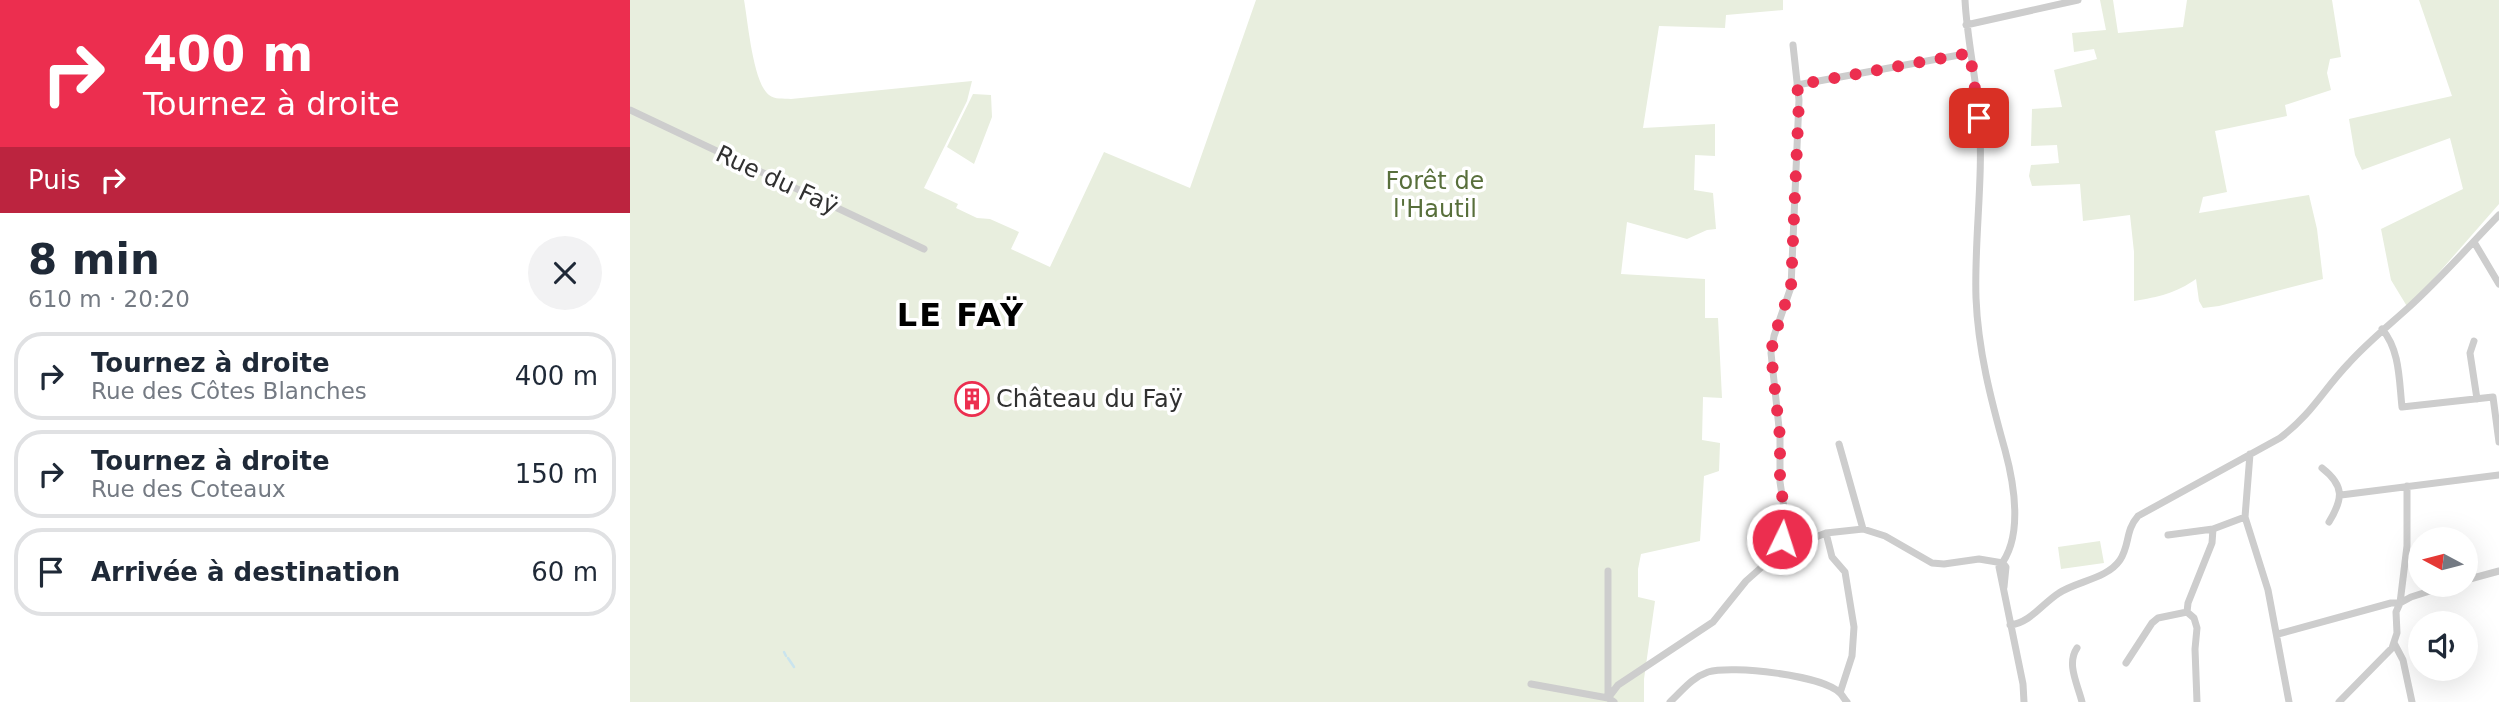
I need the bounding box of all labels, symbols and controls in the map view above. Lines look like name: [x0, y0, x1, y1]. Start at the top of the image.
text: 400 m: [143, 26, 313, 83]
icon: right: [28, 28, 119, 119]
text: Tournez à droite: [143, 85, 400, 123]
pin: [1949, 88, 2009, 148]
icon: arrive: [1960, 99, 1998, 137]
street label: Rue du Faÿ: [711, 139, 843, 221]
icon: right: [94, 161, 132, 199]
text: Puis: [28, 165, 80, 195]
park label: Forêt de l'Hautil: [1386, 167, 1484, 223]
text: 8 min: [28, 235, 160, 284]
button: close: [528, 236, 602, 310]
text: 610 m · 20:20: [28, 286, 190, 312]
district label: LE FAŸ: [897, 296, 1025, 334]
text: Tournez à droite: [91, 348, 330, 378]
icon: right: [32, 357, 70, 395]
text: 400 m: [515, 361, 598, 391]
text: Rue des Côtes Blanches: [91, 378, 367, 404]
building icon: Château du Faÿ: [953, 380, 991, 418]
place label: Château du Faÿ: [996, 385, 1183, 413]
text: Tournez à droite: [91, 446, 330, 476]
icon: right: [32, 455, 70, 493]
text: 150 m: [515, 459, 598, 489]
text: Rue des Coteaux: [91, 476, 286, 502]
position arrow: [1745, 502, 1819, 576]
north arrow: [2408, 527, 2478, 597]
map controls: [2408, 527, 2478, 681]
icon: arrive: [32, 553, 70, 591]
text: Arrivée à destination: [91, 557, 400, 587]
text: 60 m: [531, 557, 598, 587]
button: sound: [2408, 611, 2478, 681]

